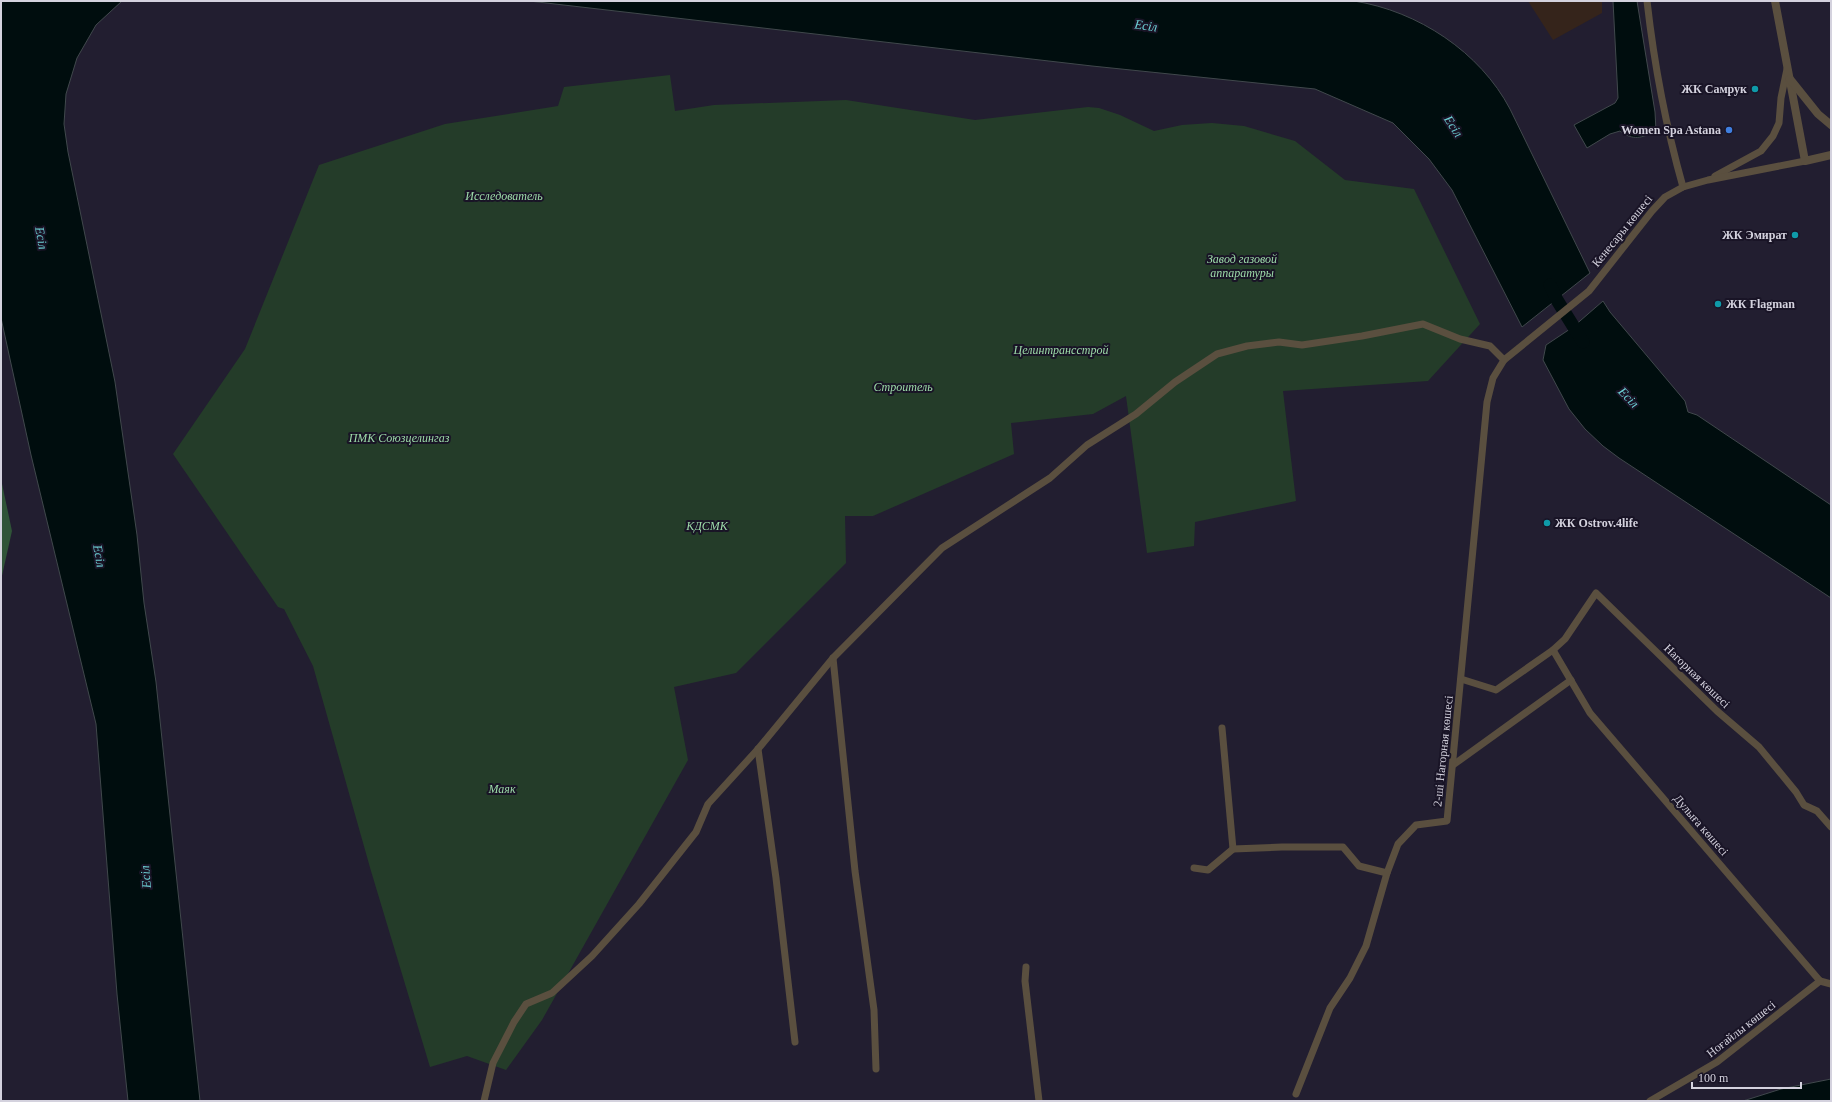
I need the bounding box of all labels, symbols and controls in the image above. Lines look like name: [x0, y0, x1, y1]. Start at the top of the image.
water label: Есіл: [1133, 16, 1159, 35]
place label: ЖК Самрук: [1681, 82, 1747, 96]
marker: ЖК Самрук: [1750, 84, 1760, 94]
water label: Есіл: [1440, 112, 1466, 140]
place label: Women Spa Astana: [1621, 123, 1721, 137]
marker: Women Spa Astana: [1724, 125, 1734, 135]
park label: Исследователь: [464, 189, 543, 203]
street label: Кенесары көшесі: [1589, 192, 1656, 270]
water label: Есіл: [32, 224, 51, 251]
place label: ЖК Эмират: [1722, 228, 1787, 242]
marker: ЖК Эмират: [1790, 230, 1800, 240]
park label: Завод газовой аппаратуры: [1207, 252, 1277, 280]
place label: ЖК Flagman: [1726, 297, 1795, 311]
marker: ЖК Flagman: [1713, 299, 1723, 309]
park label: Целинтрансстрой: [1013, 343, 1108, 357]
park label: Строитель: [873, 380, 933, 394]
water label: Есіл: [1615, 383, 1642, 411]
park label: ПМК Союзцелингаз: [348, 431, 450, 445]
place label: ЖК Ostrov.4life: [1555, 516, 1639, 530]
marker: ЖК Ostrov.4life: [1542, 518, 1552, 528]
park label: КДСМК: [685, 519, 729, 533]
water label: Есіл: [90, 542, 109, 569]
street label: Нагорная көшесі: [1661, 641, 1733, 711]
street label: 2-ші Нагорная көшесі: [1430, 694, 1456, 807]
park label: Маяк: [487, 782, 516, 796]
street label: Дулыға көшесі: [1671, 792, 1732, 859]
water label: Есіл: [137, 865, 154, 890]
street label: Ноғайлы көшесі: [1704, 997, 1779, 1060]
scale bar: [1692, 1064, 1801, 1090]
text: 100 m: [1698, 1071, 1729, 1085]

